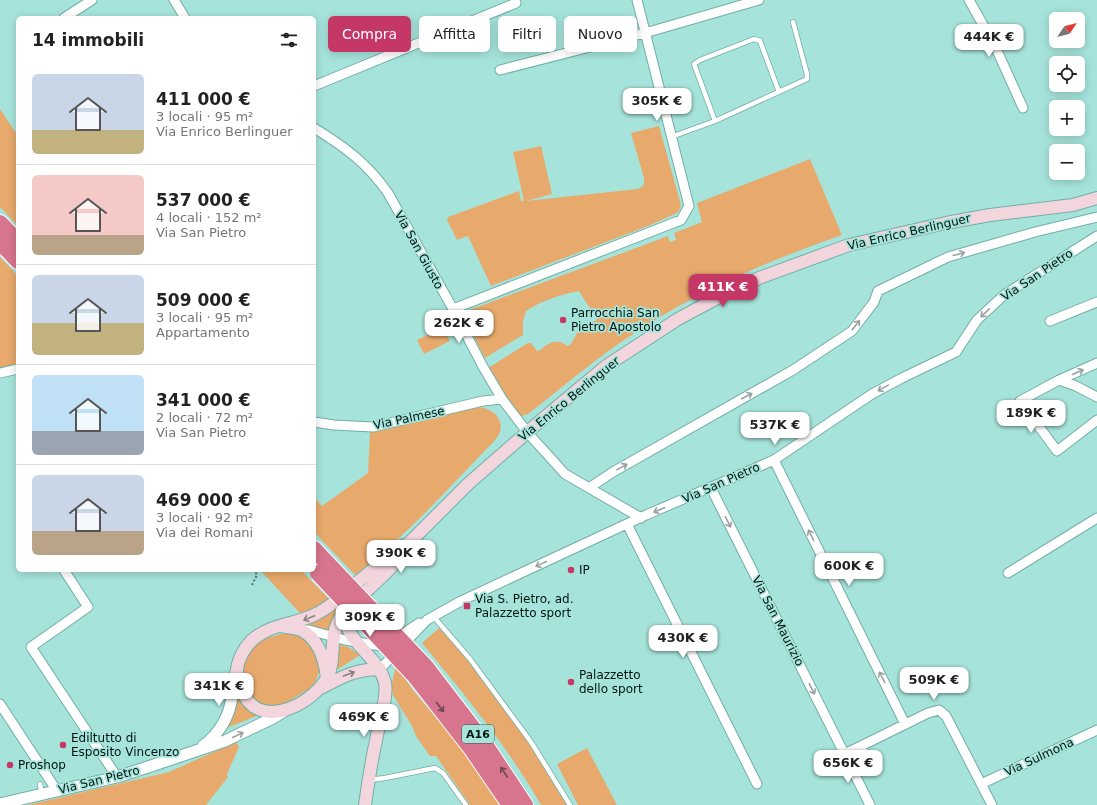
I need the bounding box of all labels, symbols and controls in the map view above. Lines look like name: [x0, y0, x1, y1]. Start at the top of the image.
north arrow: [1049, 12, 1085, 48]
map controls: [1049, 12, 1085, 180]
chip: Compra: [328, 16, 411, 52]
chip: Affitta: [419, 16, 490, 52]
chip: Filtri: [498, 16, 556, 52]
chip: Nuovo: [564, 16, 637, 52]
pin: 444K €: [956, 24, 1022, 58]
icon: filters: [278, 29, 300, 51]
text: 444K €: [964, 29, 1014, 44]
text: 14 immobili: [32, 30, 144, 50]
button: locate: [1049, 56, 1085, 92]
pin: 305K €: [624, 88, 690, 122]
text: 411 000 €: [156, 89, 251, 109]
icon: home: [64, 90, 112, 138]
text: 305K €: [632, 93, 682, 108]
button: +: [1049, 100, 1085, 136]
text: 3 locali · 95 m²: [156, 109, 253, 124]
text: Via Enrico Berlinguer: [156, 124, 293, 139]
button: −: [1049, 144, 1085, 180]
text: 537 000 €: [156, 190, 251, 210]
icon: home: [64, 191, 112, 239]
street label: Via San Giusto: [392, 208, 446, 292]
text: 4 locali · 152 m²: [156, 210, 262, 225]
street label: Via Enrico Berlinguer: [846, 211, 972, 253]
text: Via San Pietro: [156, 225, 246, 240]
street label: Via San Pietro: [999, 246, 1075, 304]
one-way arrow: [952, 250, 965, 258]
pin: 411K €: [690, 274, 756, 308]
text: 411K €: [698, 279, 748, 294]
text: 509 000 €: [156, 290, 251, 310]
icon: home: [64, 291, 112, 339]
place label: Parrocchia San Pietro Apostolo: [571, 306, 661, 334]
one-way arrow: [980, 309, 990, 318]
text: 3 locali · 95 m²: [156, 310, 253, 325]
pin: 262K €: [426, 310, 492, 344]
text: 262K €: [434, 315, 484, 330]
marker: Parrocchia San Pietro Apostolo: [558, 315, 568, 325]
one-way arrow: [851, 320, 860, 331]
text: Appartamento: [156, 325, 250, 340]
street label: Via Enrico Berlinguer: [516, 354, 622, 444]
one-way arrow: [1071, 368, 1083, 375]
one-way arrow: [877, 385, 889, 393]
text: 341 000 €: [156, 390, 251, 410]
icon: home: [64, 391, 112, 439]
one-way arrow: [741, 392, 753, 399]
pin: 189K €: [998, 400, 1064, 434]
street label: Via Palmese: [372, 404, 446, 432]
text: 189K €: [1006, 405, 1056, 420]
text: 2 locali · 72 m²: [156, 410, 253, 425]
pin: 537K €: [742, 412, 808, 446]
text: 537K €: [750, 417, 800, 432]
text: Via San Pietro: [156, 425, 246, 440]
street label: Via San Pietro: [680, 460, 762, 506]
one-way arrow: [616, 463, 628, 471]
text: 469 000 €: [156, 490, 251, 510]
icon: home: [64, 491, 112, 539]
one-way arrow: [653, 507, 665, 514]
text: 3 locali · 92 m²: [156, 510, 253, 525]
one-way arrow: [725, 516, 732, 528]
text: Via dei Romani: [156, 525, 253, 540]
one-way arrow: [807, 530, 814, 542]
pin: 390K €: [368, 540, 434, 574]
text: 390K €: [376, 545, 426, 560]
pin: 600K €: [816, 553, 882, 587]
text: 600K €: [824, 558, 874, 573]
one-way arrow: [535, 561, 547, 568]
place label: IP: [579, 563, 590, 577]
marker: IP: [566, 565, 576, 575]
street label: Via San Maurizio: [749, 574, 807, 668]
place label: Via S. Pietro, ad. Palazzetto sport: [475, 592, 574, 620]
marker: Via S. Pietro, ad. Palazzetto sport: [462, 601, 472, 611]
pin: 309K €: [337, 604, 403, 638]
text: 309K €: [345, 609, 395, 624]
one-way arrow: [303, 614, 315, 622]
pin: 430K €: [650, 625, 716, 659]
text: 430K €: [658, 630, 708, 645]
pin: 509K €: [901, 667, 967, 701]
place label: Palazzetto dello sport: [579, 668, 643, 696]
one-way arrow: [342, 669, 354, 677]
one-way arrow: [877, 671, 885, 683]
text: 509K €: [909, 672, 959, 687]
pin: 341K €: [186, 673, 252, 707]
marker: Palazzetto dello sport: [566, 677, 576, 687]
text: 341K €: [194, 678, 244, 693]
one-way arrow: [808, 682, 816, 694]
one-way arrow: [435, 701, 444, 712]
pin: 469K €: [331, 704, 397, 738]
text: 469K €: [339, 709, 389, 724]
road number: A16: [462, 725, 494, 743]
place label: Ediltutto di Esposito Vincenzo: [71, 731, 179, 759]
one-way arrow: [232, 731, 244, 738]
street label: Via Sulmona: [1002, 735, 1076, 779]
marker: Ediltutto di Esposito Vincenzo: [58, 740, 68, 750]
pin: 656K €: [815, 750, 881, 784]
text: 656K €: [823, 755, 873, 770]
place label: Proshop: [18, 758, 66, 772]
marker: Proshop: [5, 760, 15, 770]
street label: Via San Pietro: [57, 763, 141, 797]
one-way arrow: [500, 767, 508, 778]

